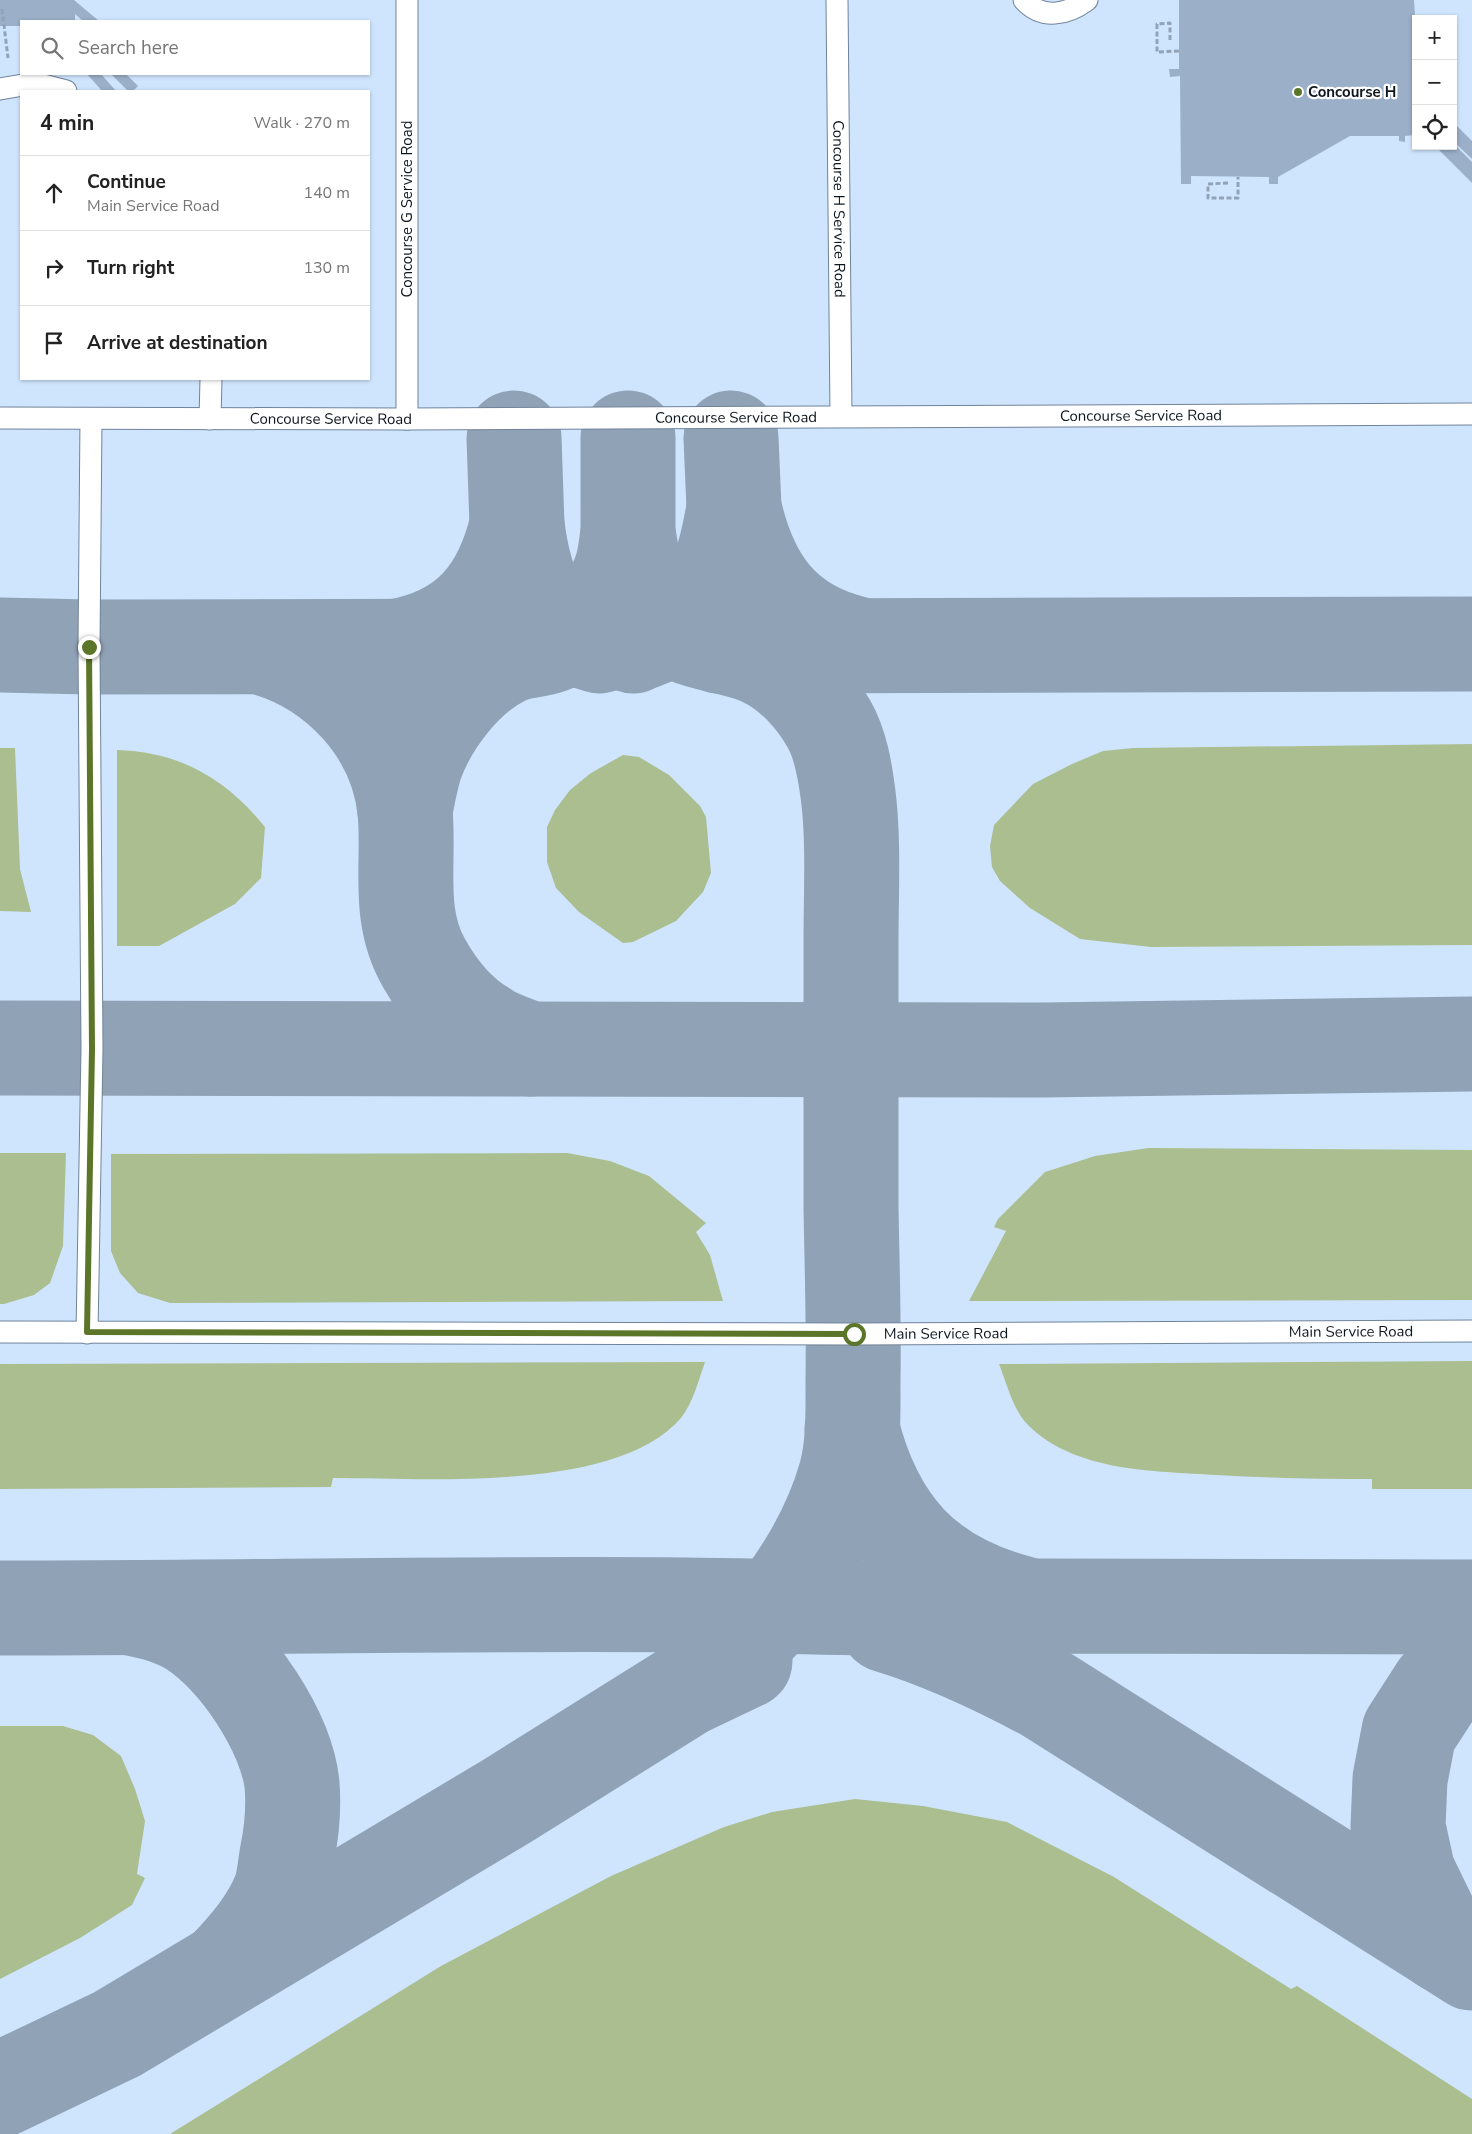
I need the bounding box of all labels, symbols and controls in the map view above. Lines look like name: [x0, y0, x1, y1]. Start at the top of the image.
map controls: [1412, 15, 1457, 150]
button: +: [1412, 15, 1457, 60]
search box: [20, 20, 370, 75]
icon: search: [38, 34, 66, 62]
text: Search here: [78, 35, 179, 61]
button: −: [1412, 60, 1457, 105]
place label: Concourse H: [1308, 82, 1396, 102]
marker: Concourse H: [1292, 86, 1304, 98]
button: locate: [1412, 105, 1457, 150]
text: 4 min: [40, 109, 94, 137]
text: Walk · 270 m: [254, 112, 350, 134]
street label: Concourse H Service Road: [828, 120, 850, 298]
street label: Concourse G Service Road: [397, 121, 417, 297]
text: Continue: [87, 169, 166, 195]
icon: ahead: [40, 179, 68, 207]
text: 140 m: [303, 182, 350, 204]
text: Main Service Road: [87, 195, 220, 217]
icon: right: [40, 254, 68, 282]
text: Turn right: [87, 255, 174, 281]
text: 130 m: [303, 257, 350, 279]
icon: arrive: [40, 329, 68, 357]
text: Arrive at destination: [87, 330, 268, 356]
street label: Concourse Service Road: [1060, 405, 1222, 426]
street label: Concourse Service Road: [655, 407, 817, 428]
street label: Concourse Service Road: [250, 409, 412, 429]
route end: [78, 636, 101, 659]
street label: Main Service Road: [1289, 1321, 1413, 1342]
route start: [843, 1323, 866, 1346]
street label: Main Service Road: [884, 1323, 1008, 1344]

